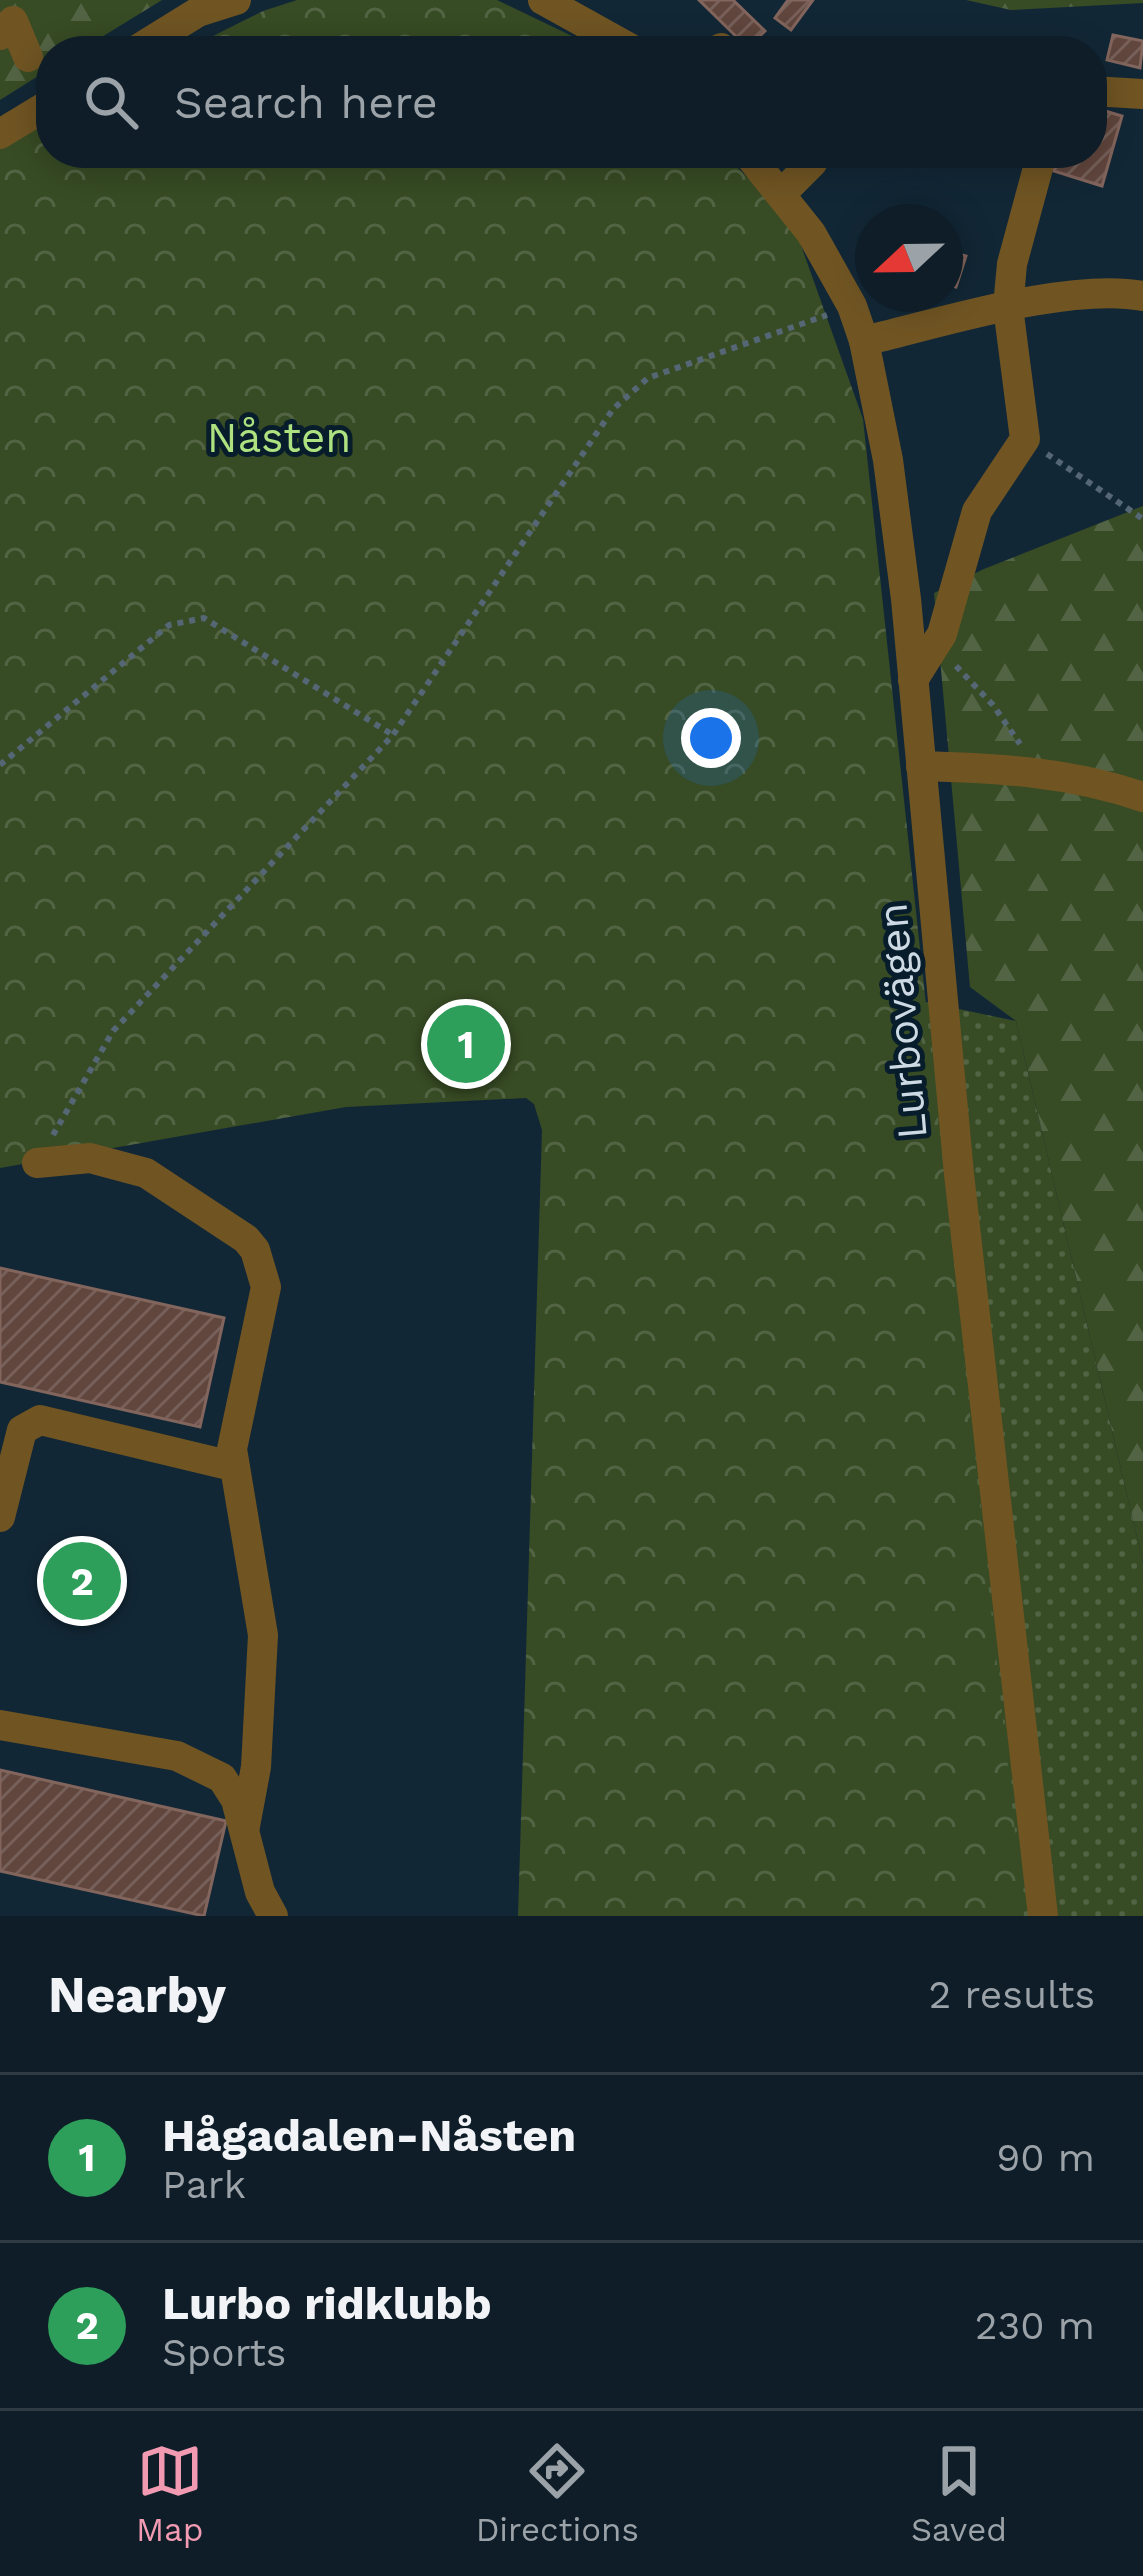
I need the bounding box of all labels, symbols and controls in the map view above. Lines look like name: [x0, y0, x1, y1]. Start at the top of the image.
search box: [36, 36, 1107, 168]
icon: search: [78, 69, 144, 135]
text: Search here: [174, 76, 438, 129]
north arrow: [855, 204, 963, 312]
park label: Nåsten: [207, 413, 351, 462]
your location: [681, 708, 741, 768]
street label: Lurbovägen: [867, 901, 937, 1141]
pin: 1: [427, 999, 505, 1089]
pin: 2: [43, 1536, 121, 1626]
text: Nearby: [48, 1965, 226, 2024]
text: 2 results: [929, 1972, 1095, 2017]
text: Hågadalen-Nåsten: [162, 2109, 576, 2162]
text: 1: [79, 2135, 95, 2180]
text: 90 m: [996, 2135, 1095, 2180]
text: Park: [162, 2162, 246, 2207]
text: Lurbo ridklubb: [162, 2277, 492, 2330]
text: 2: [75, 2303, 99, 2348]
text: 230 m: [975, 2303, 1095, 2348]
text: Sports: [162, 2330, 286, 2375]
tab: Map: [136, 2438, 203, 2549]
tab: Directions: [476, 2438, 639, 2549]
tab: Saved: [911, 2438, 1007, 2549]

